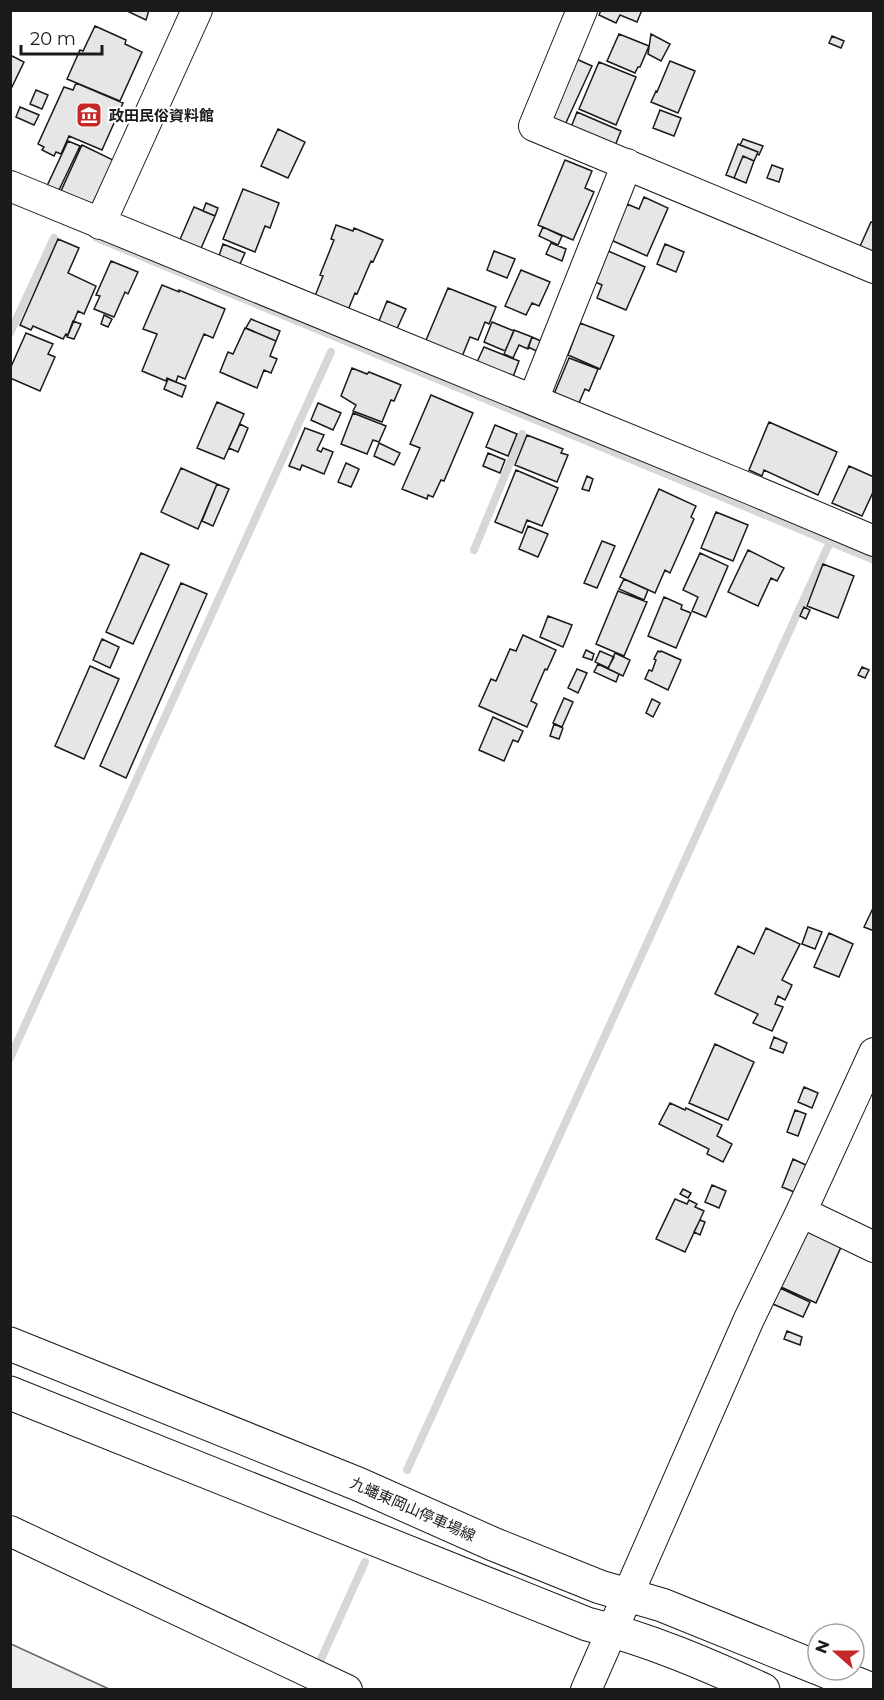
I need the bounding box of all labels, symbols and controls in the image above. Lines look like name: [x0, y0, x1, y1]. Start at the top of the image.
scale bar: [21, 18, 102, 56]
text: 20 m: [30, 28, 76, 50]
museum icon: 政田民俗資料館: [74, 100, 104, 130]
place label: 政田民俗資料館: [109, 106, 214, 125]
street label: 九蟠東岡山停車場線: [347, 1473, 479, 1545]
north arrow: [806, 1622, 866, 1682]
text: N: [811, 1637, 834, 1656]

